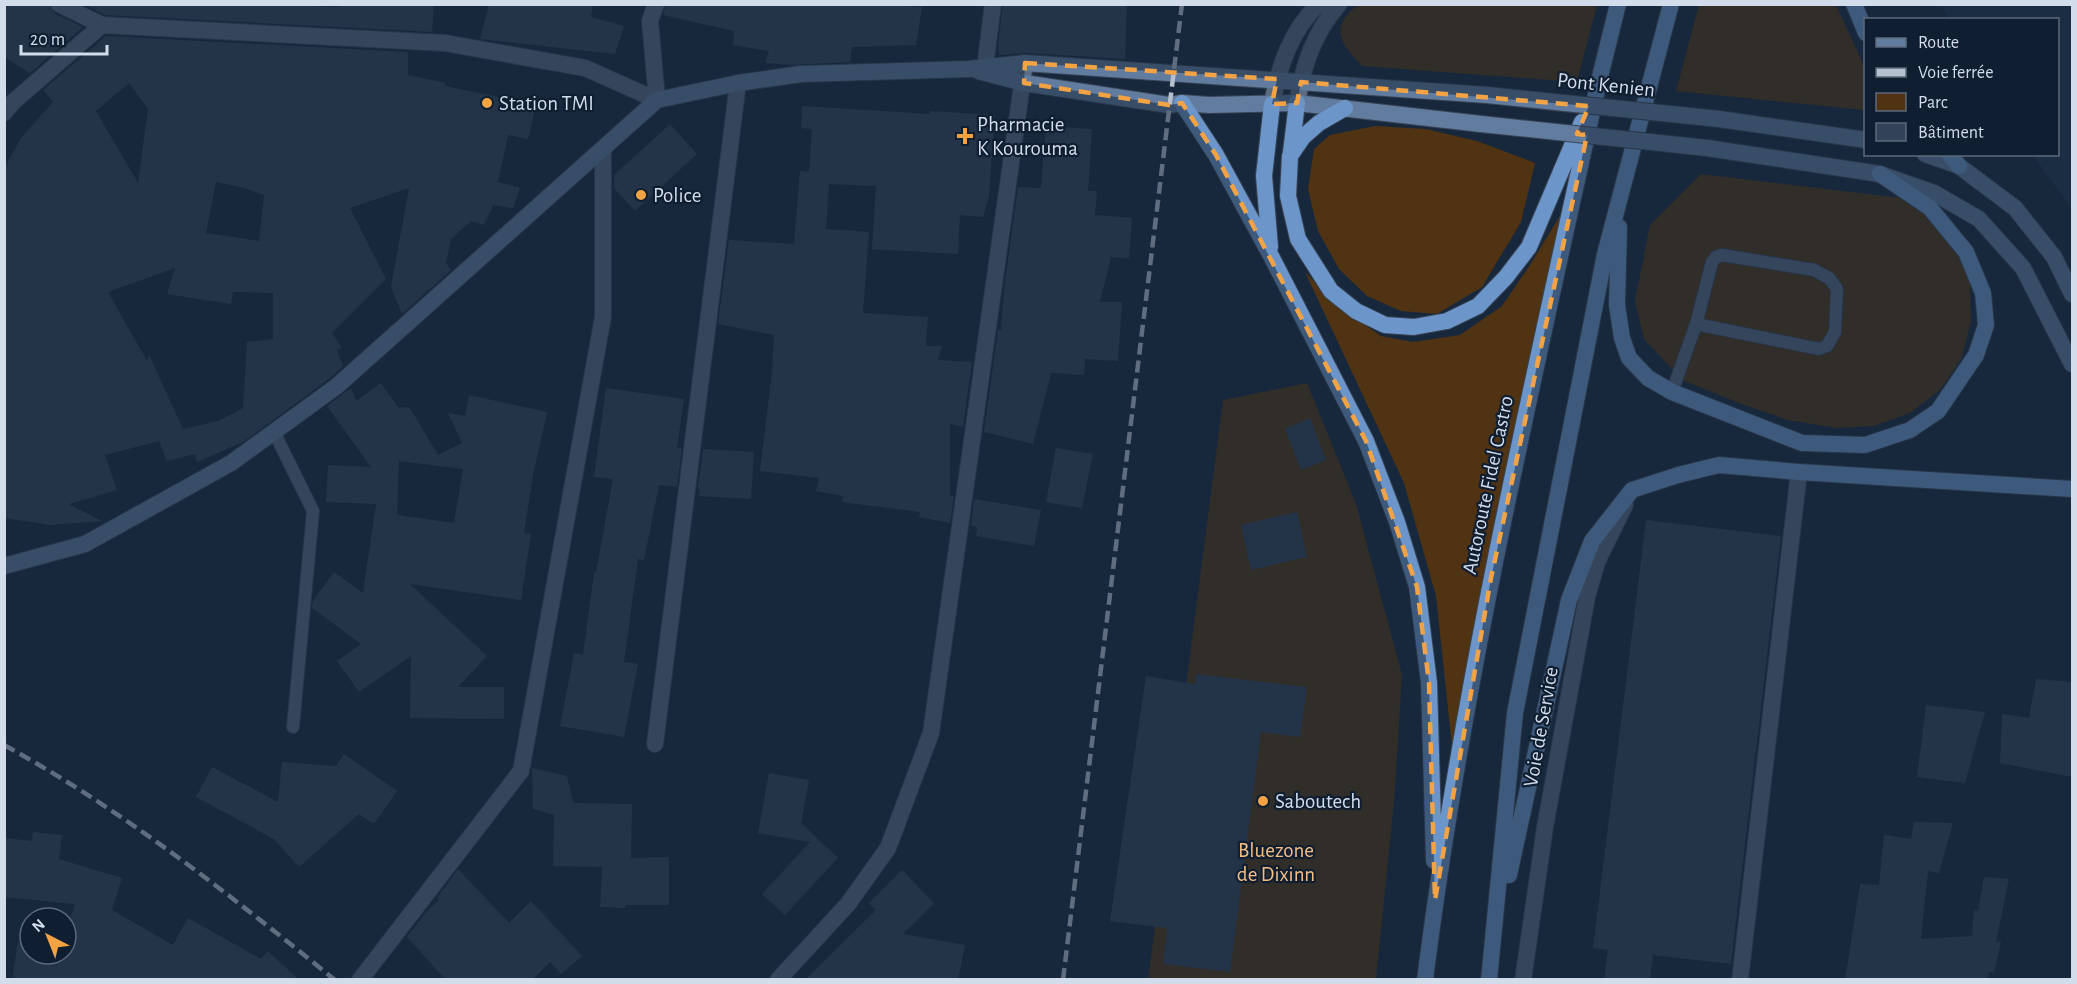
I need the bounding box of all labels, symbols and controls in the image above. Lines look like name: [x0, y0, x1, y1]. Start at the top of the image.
scale bar: [21, 18, 106, 56]
legend: [1864, 18, 2059, 156]
text: 20 m: [30, 31, 65, 49]
text: Route: [1918, 34, 1959, 52]
text: Voie ferrée: [1918, 64, 1993, 82]
street label: Pont Kenien: [1556, 69, 1656, 101]
place label: Station TMI: [499, 93, 594, 114]
text: Parc: [1918, 94, 1948, 112]
marker: Station TMI: [480, 96, 494, 110]
place label: Pharmacie K Kourouma: [977, 114, 1078, 159]
text: Bâtiment: [1918, 124, 1984, 142]
marker: Pharmacie K Kourouma: [958, 129, 972, 143]
place label: Police: [653, 185, 701, 206]
marker: Police: [634, 188, 648, 202]
street label: Autoroute Fidel Castro: [1459, 394, 1517, 576]
street label: Voie de Service: [1520, 665, 1562, 789]
place label: Saboutech: [1275, 791, 1361, 812]
marker: Saboutech: [1256, 794, 1270, 808]
park label: Bluezone de Dixinn: [1237, 840, 1315, 885]
north arrow: [18, 906, 78, 966]
text: N: [29, 916, 48, 935]

